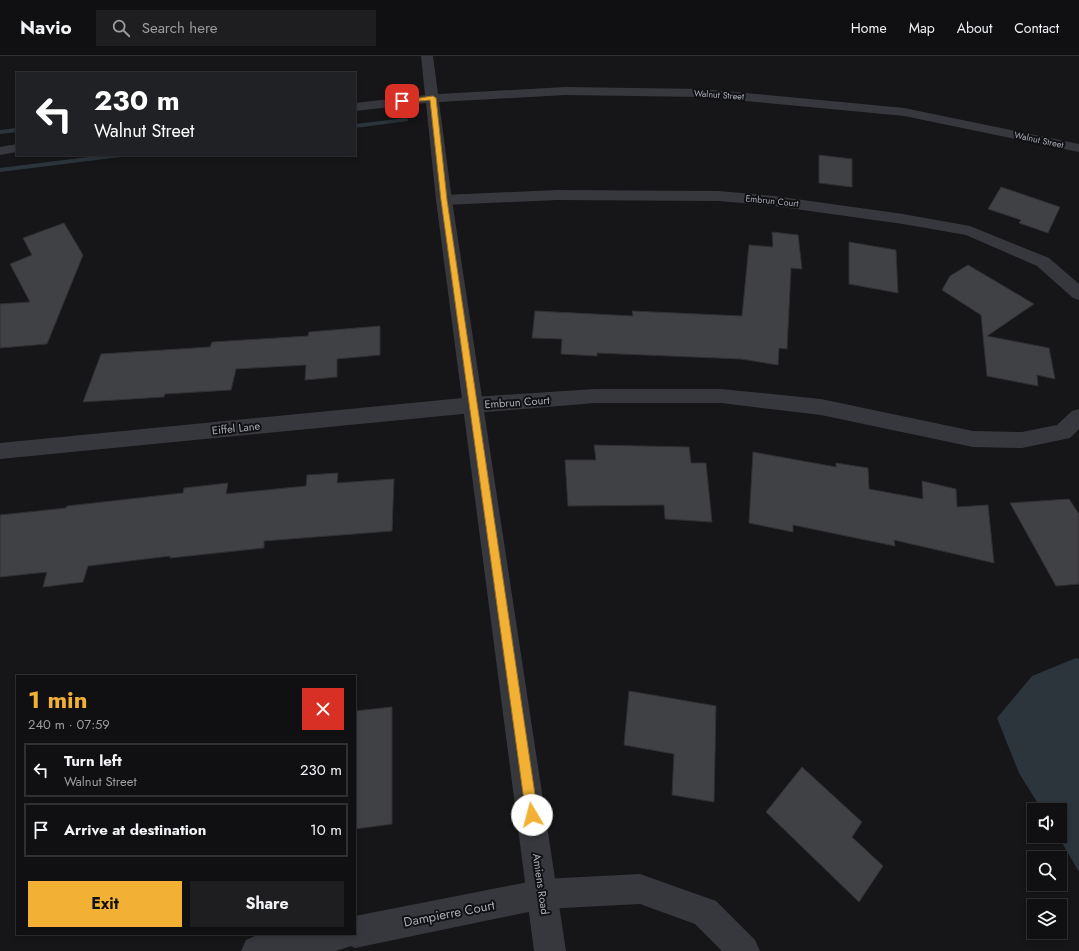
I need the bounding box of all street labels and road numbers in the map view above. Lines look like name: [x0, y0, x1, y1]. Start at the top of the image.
street label: Walnut Street: [694, 86, 745, 103]
street label: Walnut Street: [1013, 128, 1066, 151]
street label: Embrun Court: [745, 191, 800, 210]
street label: Embrun Court: [484, 392, 550, 412]
street label: Eiffel Lane: [211, 417, 261, 438]
street label: Amiens Road: [529, 852, 553, 916]
street label: Dampierre Court: [402, 895, 497, 932]

